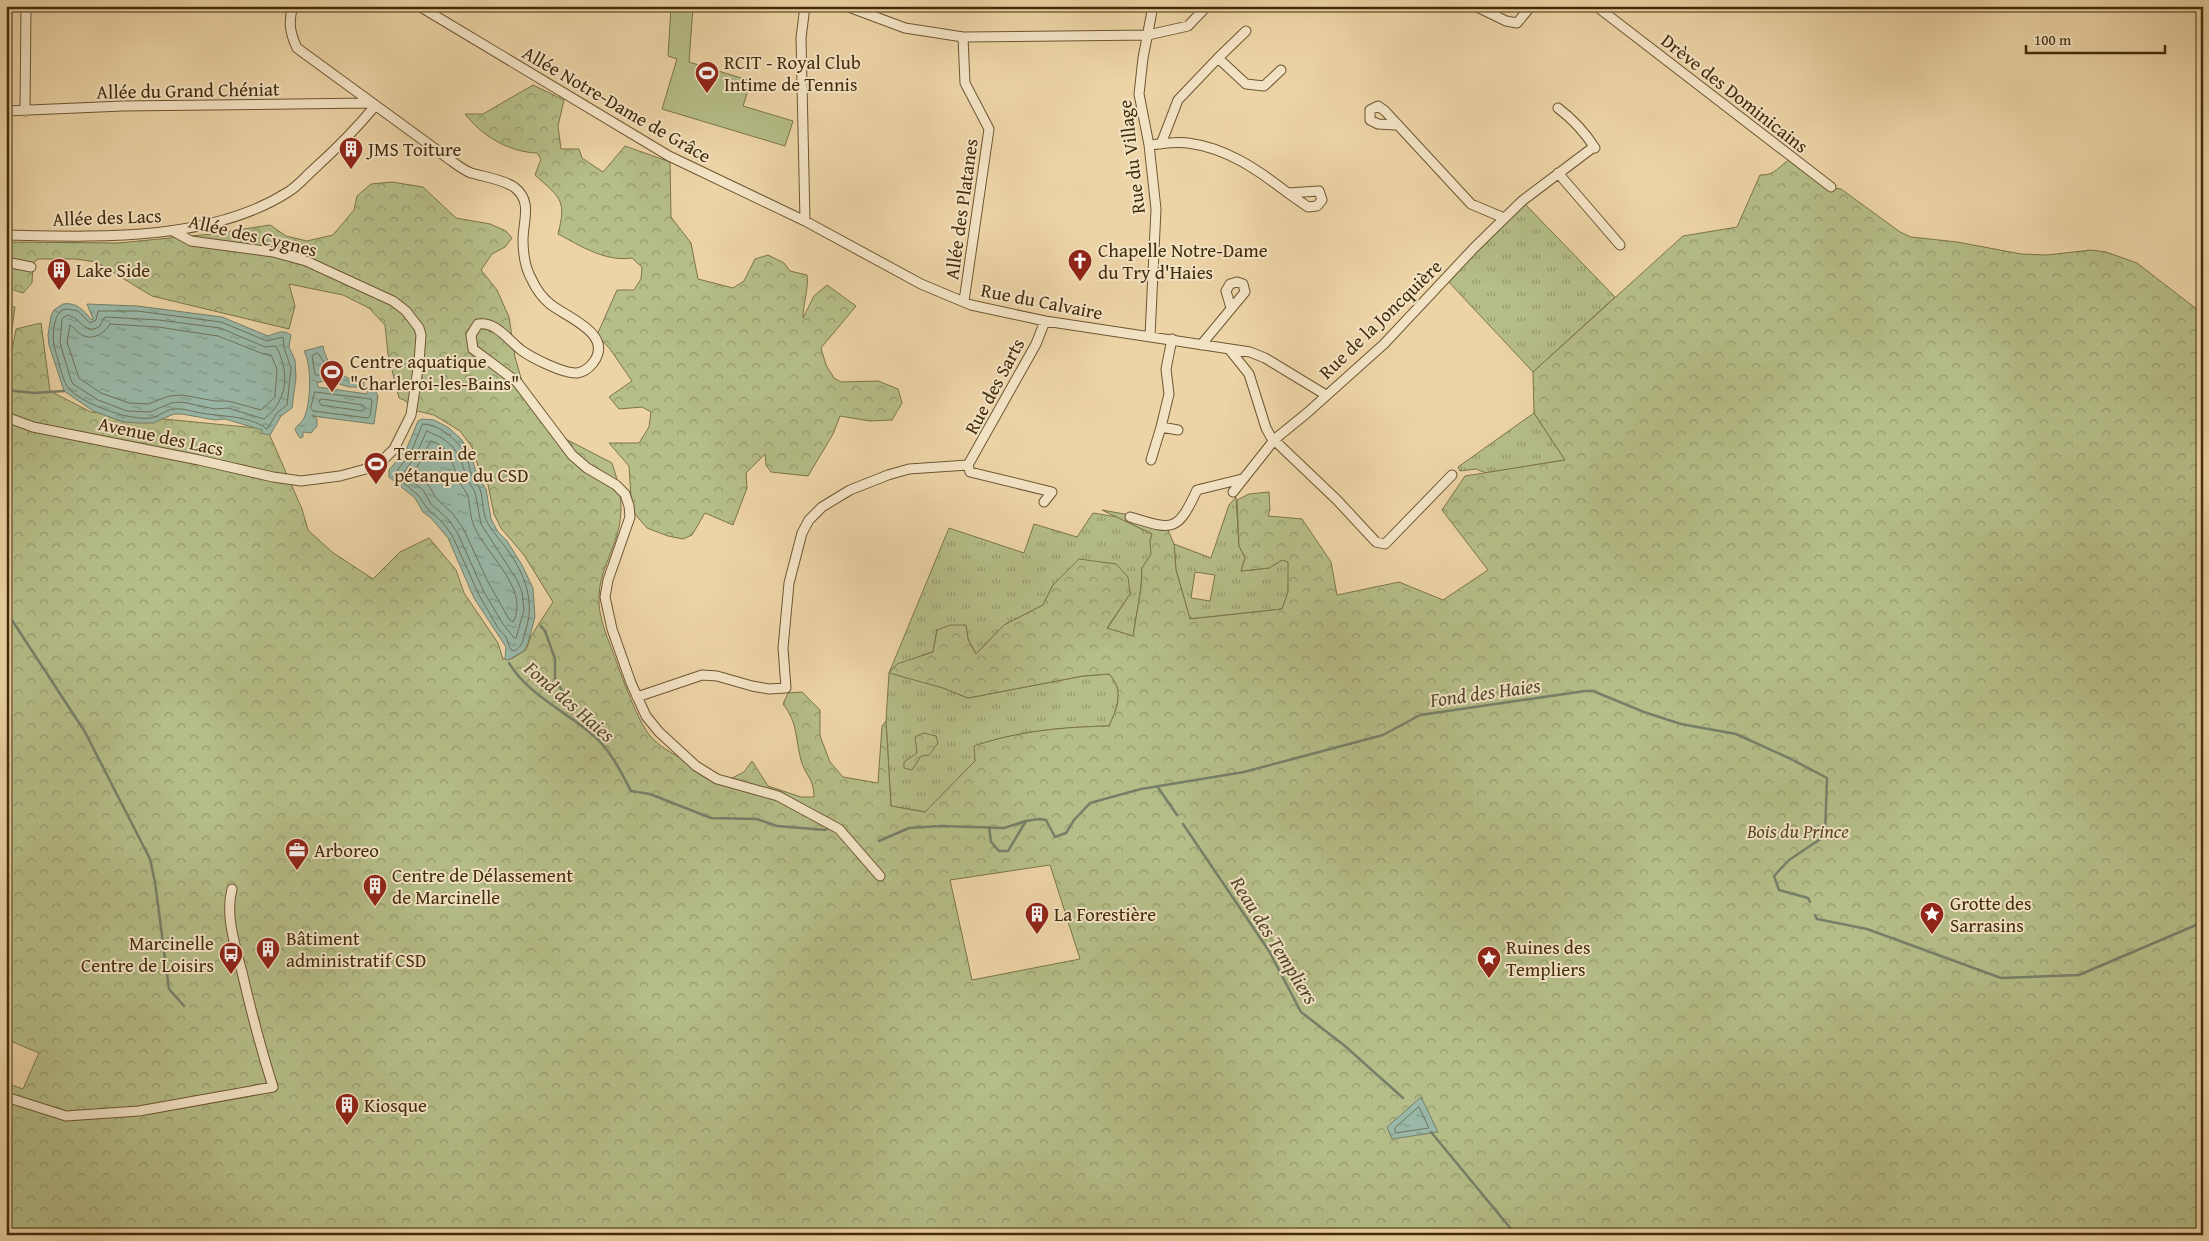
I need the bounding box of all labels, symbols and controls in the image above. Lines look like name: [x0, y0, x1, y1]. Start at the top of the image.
scale bar: [2026, 22, 2165, 54]
street label: Drève des Dominicains: [1655, 26, 1815, 160]
text: 100 m: [2034, 29, 2072, 50]
street label: Allée Notre-Dame de Grâce: [517, 38, 717, 170]
place label: RCIT - Royal Club Intime de Tennis: [724, 48, 861, 98]
sports icon: RCIT - Royal Club Intime de Tennis: [694, 60, 720, 94]
street label: Allée du Grand Chéniat: [96, 74, 280, 106]
street label: Rue du Village: [1110, 98, 1152, 216]
place label: JMS Toiture: [366, 135, 461, 163]
building icon: JMS Toiture: [338, 136, 364, 170]
street label: Allée des Platanes: [937, 137, 985, 281]
street label: Allée des Lacs: [52, 201, 162, 233]
street label: Allée des Cygnes: [186, 207, 320, 263]
place label: Chapelle Notre-Dame du Try d'Haies: [1098, 236, 1268, 286]
church icon: Chapelle Notre-Dame du Try d'Haies: [1067, 248, 1093, 282]
street label: Rue de la Joncquière: [1312, 253, 1448, 385]
place label: Lake Side: [76, 256, 150, 284]
building icon: Lake Side: [46, 257, 72, 291]
street label: Rue du Calvaire: [979, 275, 1105, 327]
street label: Rue des Sarts: [957, 333, 1031, 439]
place label: Centre aquatique "Charleroi-les-Bains": [350, 347, 519, 397]
sports icon: Centre aquatique "Charleroi-les-Bains": [319, 359, 345, 393]
street label: Avenue des Lacs: [96, 409, 226, 463]
place label: Terrain de pétanque du CSD: [394, 439, 529, 489]
sports icon: Terrain de pétanque du CSD: [363, 451, 389, 485]
water label: Fond des Haies: [518, 653, 622, 749]
water label: Fond des Haies: [1427, 670, 1543, 714]
park label: Bois du Prince: [1746, 817, 1849, 845]
place label: Arboreo: [314, 836, 379, 864]
office icon: Arboreo: [284, 837, 310, 871]
place label: Centre de Délassement de Marcinelle: [392, 861, 573, 911]
water label: Reau des Templiers: [1223, 870, 1326, 1010]
building icon: Centre de Délassement de Marcinelle: [362, 873, 388, 907]
place label: Grotte des Sarrasins: [1950, 889, 2032, 939]
place label: La Forestière: [1054, 900, 1156, 928]
building icon: La Forestière: [1024, 901, 1050, 935]
place icon: Grotte des Sarrasins: [1919, 901, 1945, 935]
place label: Bâtiment administratif CSD: [286, 924, 426, 974]
place label: Marcinelle Centre de Loisirs: [81, 929, 214, 979]
place label: Ruines des Templiers: [1506, 933, 1590, 983]
building icon: Bâtiment administratif CSD: [255, 936, 281, 970]
bus stop icon: Marcinelle Centre de Loisirs: [218, 941, 244, 975]
place icon: Ruines des Templiers: [1476, 945, 1502, 979]
place label: Kiosque: [364, 1091, 427, 1119]
building icon: Kiosque: [334, 1092, 360, 1126]

